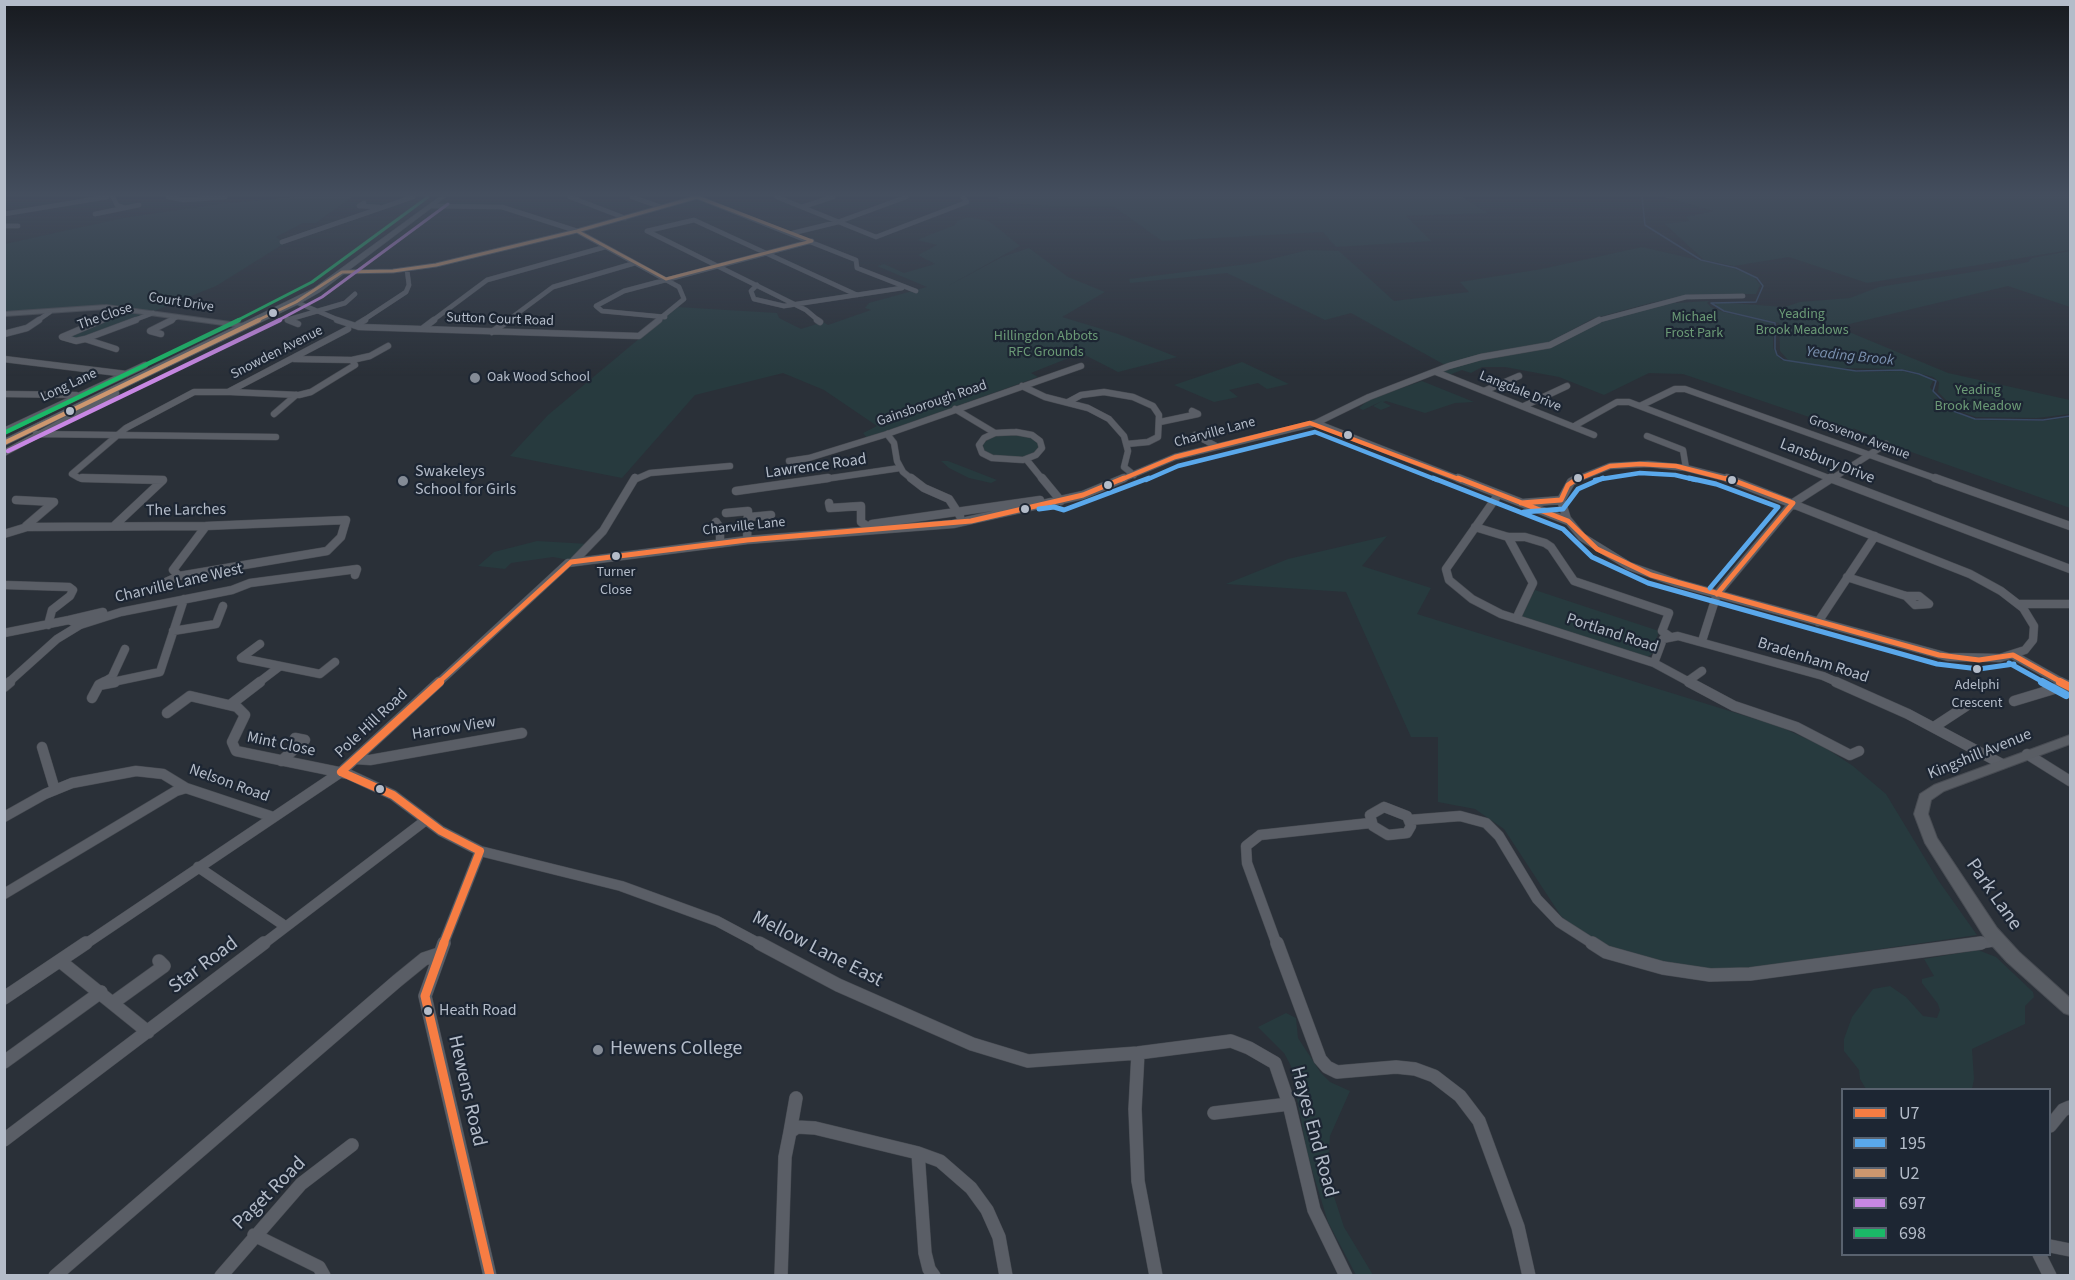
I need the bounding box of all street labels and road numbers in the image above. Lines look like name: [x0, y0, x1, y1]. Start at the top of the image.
street label: Court Drive: [147, 290, 215, 316]
street label: The Close: [75, 300, 135, 334]
street label: Sutton Court Road: [446, 310, 554, 330]
street label: Snowden Avenue: [228, 323, 326, 383]
street label: Long Lane: [38, 366, 100, 406]
street label: Langdale Drive: [1477, 368, 1563, 416]
street label: Gainsborough Road: [875, 377, 989, 431]
street label: Grosvenor Avenue: [1806, 412, 1912, 464]
street label: Charville Lane: [1173, 414, 1257, 452]
street label: Lansbury Drive: [1777, 435, 1877, 489]
street label: Lawrence Road: [764, 450, 868, 484]
street label: The Larches: [146, 501, 226, 521]
street label: Charville Lane: [702, 514, 786, 540]
street label: Charville Lane West: [113, 560, 245, 608]
street label: Portland Road: [1564, 610, 1660, 658]
street label: Bradenham Road: [1755, 634, 1871, 688]
street label: Pole Hill Road: [332, 685, 412, 763]
street label: Harrow View: [411, 713, 497, 745]
street label: Kingshill Avenue: [1925, 725, 2035, 785]
street label: Mint Close: [245, 728, 317, 762]
street label: Nelson Road: [186, 761, 272, 807]
street label: Park Lane: [1960, 855, 2026, 935]
street label: Mellow Lane East: [747, 907, 887, 993]
street label: Star Road: [165, 932, 243, 1000]
street label: Hewens Road: [442, 1033, 490, 1149]
street label: Hayes End Road: [1284, 1064, 1342, 1200]
street label: Paget Road: [228, 1152, 312, 1236]

